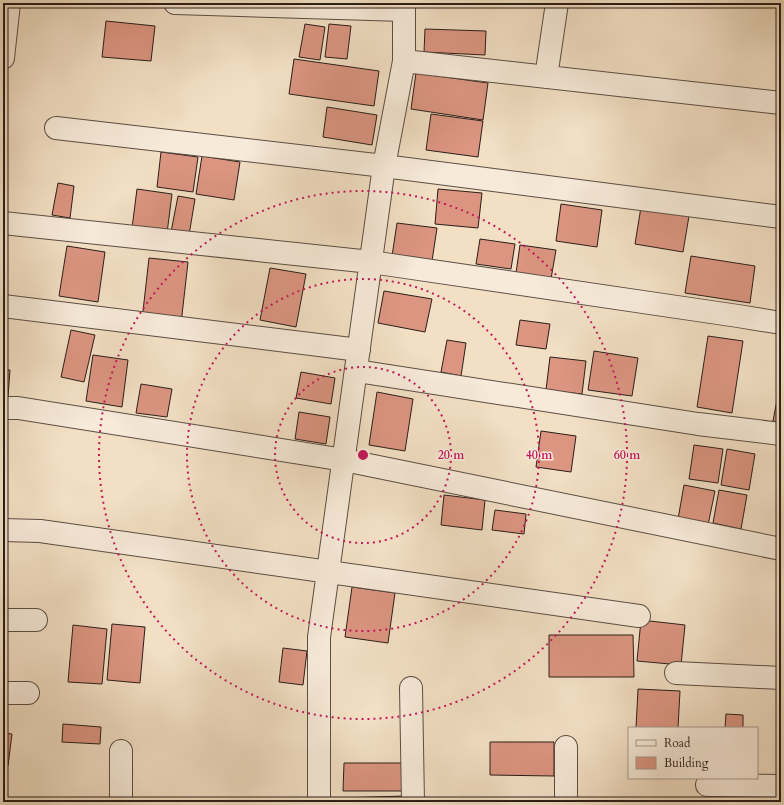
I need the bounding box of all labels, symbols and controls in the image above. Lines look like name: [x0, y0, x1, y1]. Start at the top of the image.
text: 20 m: [438, 447, 465, 463]
text: 40 m: [526, 447, 553, 463]
text: 60 m: [614, 447, 641, 463]
centre of rings: [356, 448, 370, 462]
legend: [628, 727, 758, 779]
text: Road: [664, 735, 691, 751]
text: Building: [664, 755, 709, 771]

